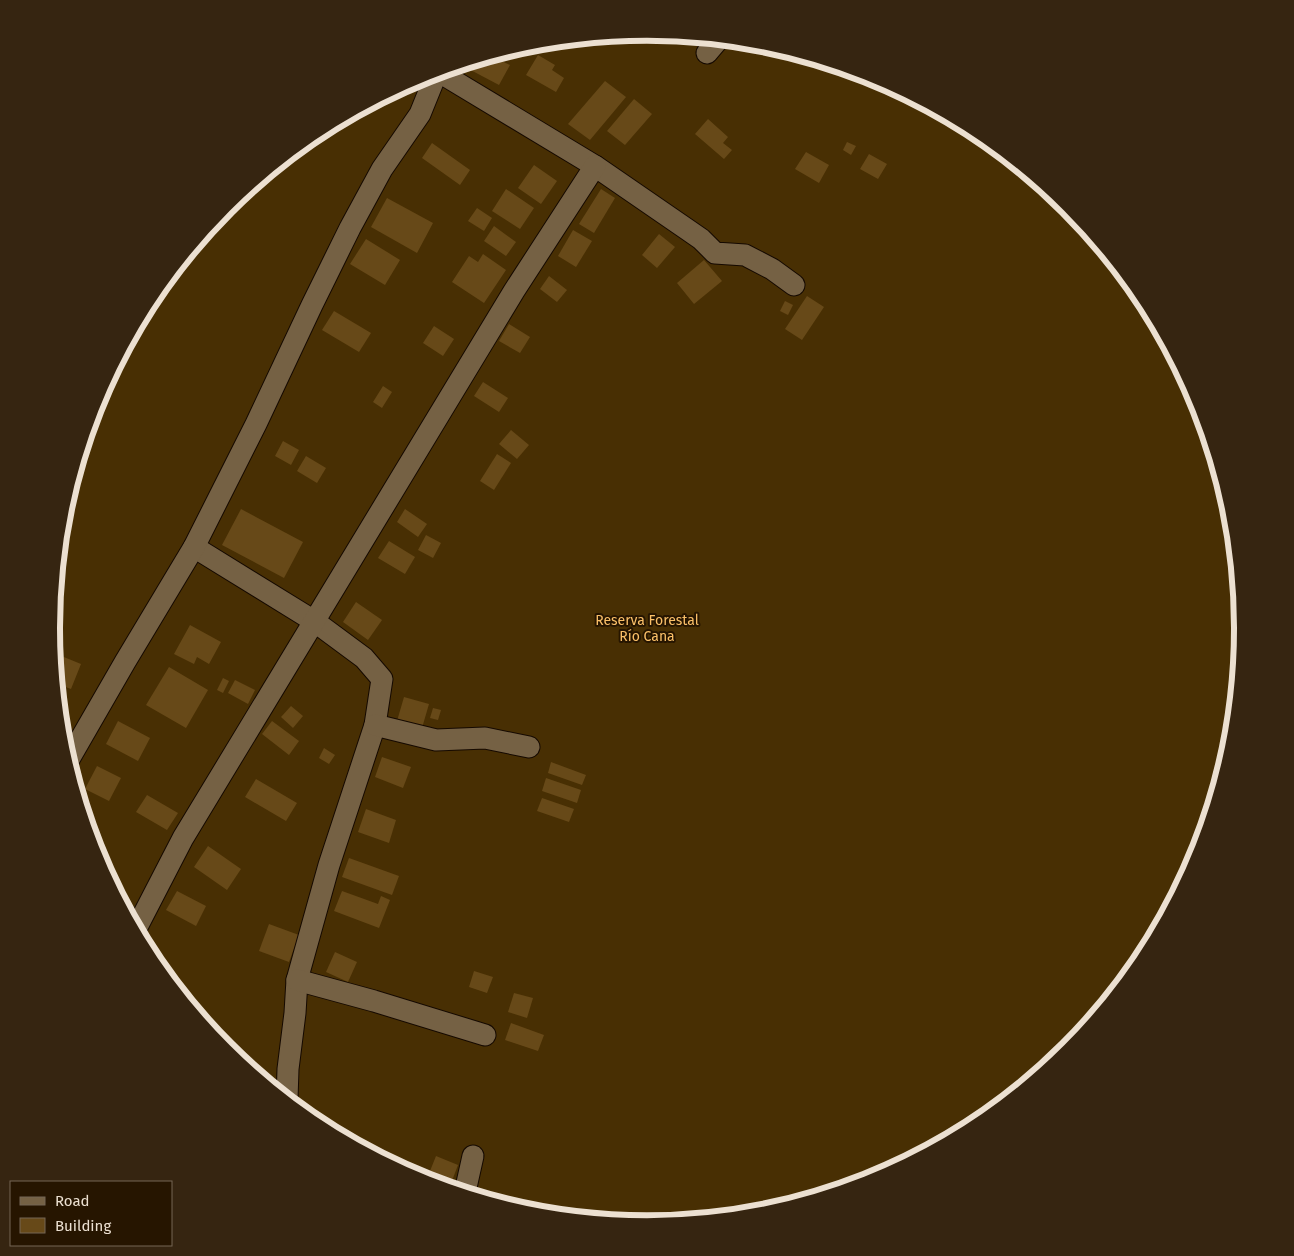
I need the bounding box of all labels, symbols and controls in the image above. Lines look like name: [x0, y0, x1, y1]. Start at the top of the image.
park label: Reserva Forestal Río Cana: [595, 612, 699, 645]
legend: [10, 1181, 172, 1246]
text: Road: [55, 1192, 90, 1210]
text: Building: [55, 1217, 111, 1235]

